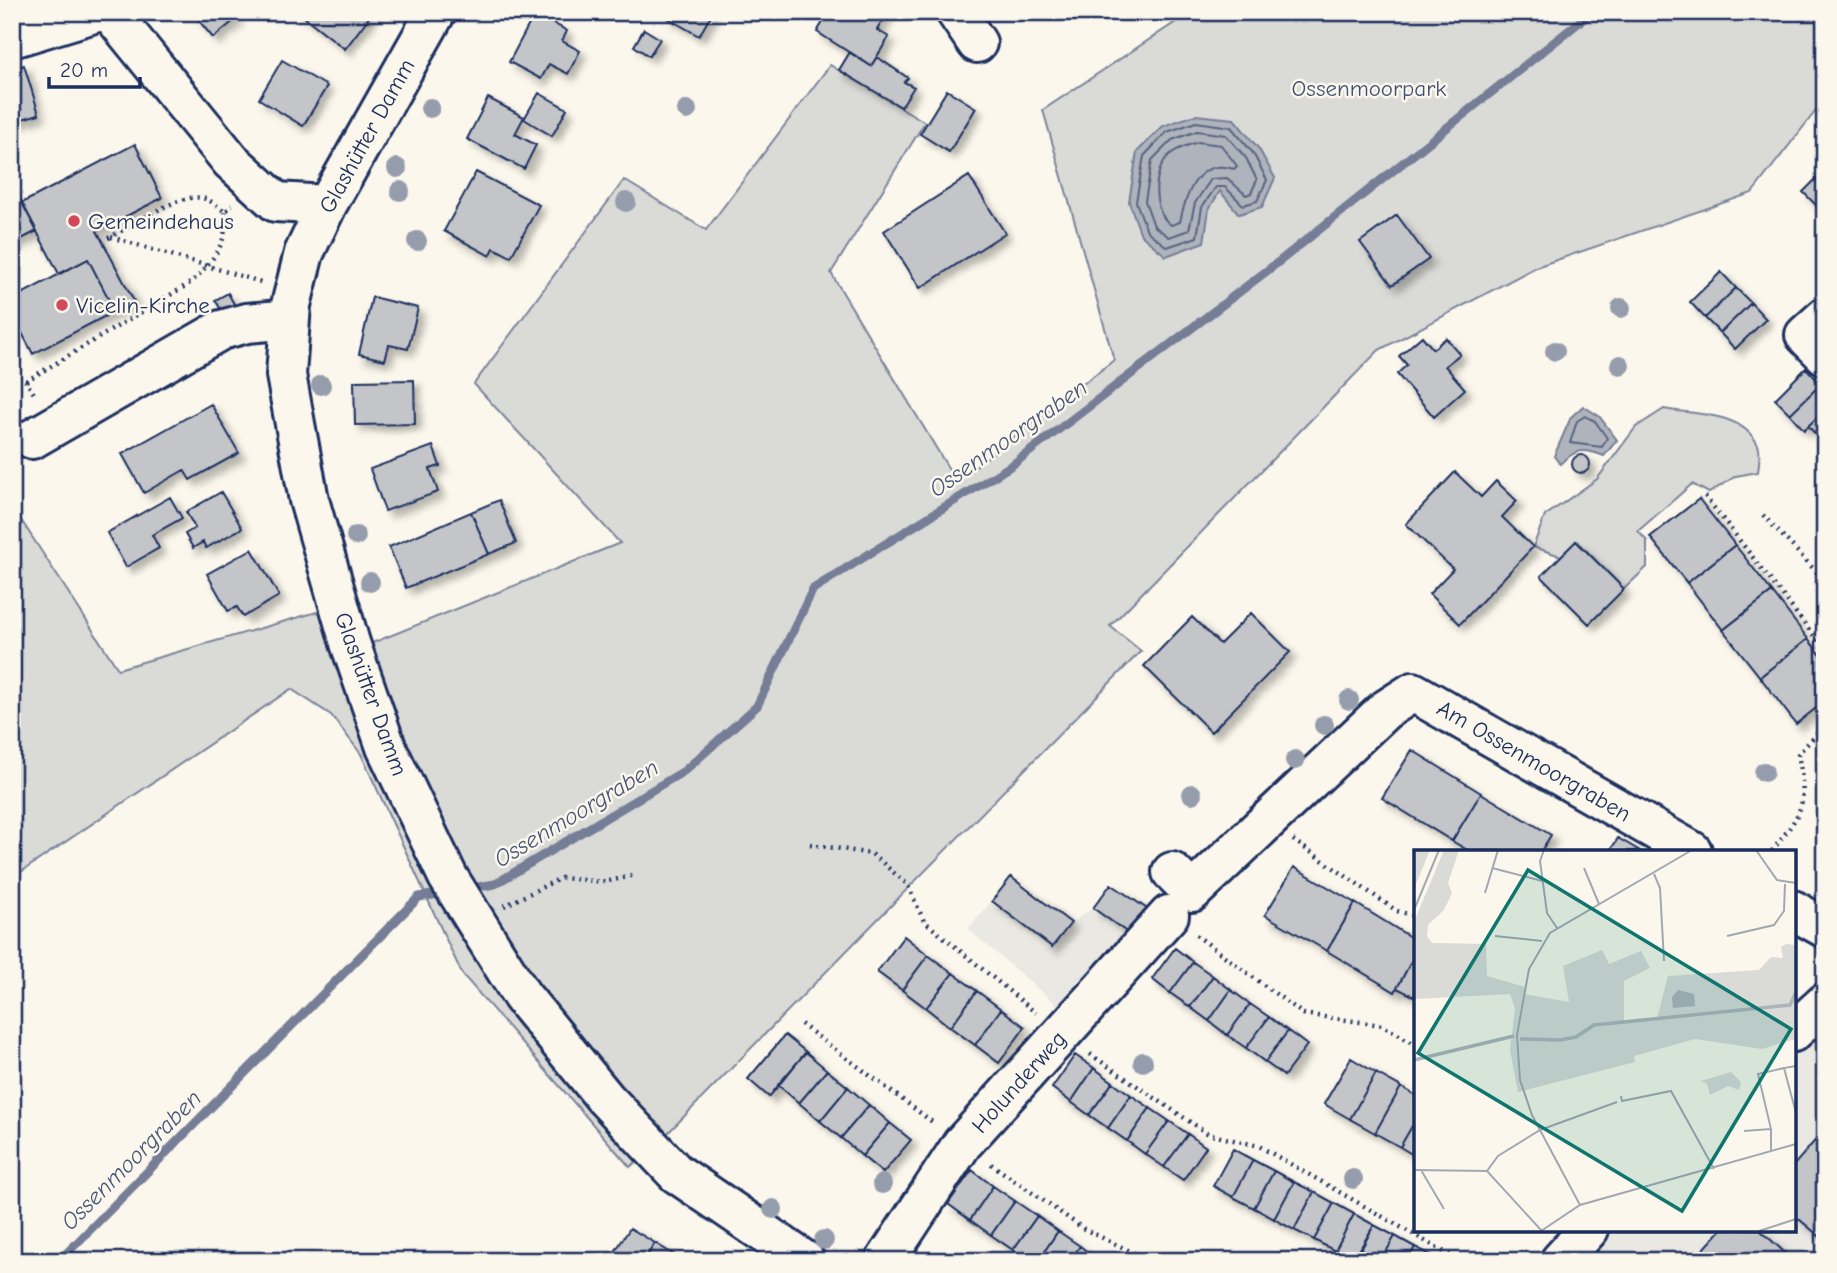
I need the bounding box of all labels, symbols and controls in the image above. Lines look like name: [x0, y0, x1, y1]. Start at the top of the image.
scale bar: [49, 46, 140, 90]
street label: Glashütter Damm: [313, 54, 421, 218]
text: 20 m: [60, 58, 108, 82]
park label: Ossenmoorpark: [1292, 75, 1446, 102]
place label: Gemeindehaus: [88, 208, 234, 235]
marker: Gemeindehaus: [66, 213, 82, 229]
place label: Vicelin-Kirche: [76, 292, 210, 319]
marker: Vicelin-Kirche: [54, 297, 70, 313]
water label: Ossenmoorgraben: [924, 373, 1092, 503]
street label: Glashütter Damm: [329, 608, 413, 780]
street label: Am Ossenmoorgraben: [1432, 694, 1636, 828]
water label: Ossenmoorgraben: [489, 753, 663, 873]
inset map: [1414, 850, 1795, 1231]
street label: Holunderweg: [966, 1025, 1072, 1139]
water label: Ossenmoorgraben: [55, 1084, 207, 1236]

